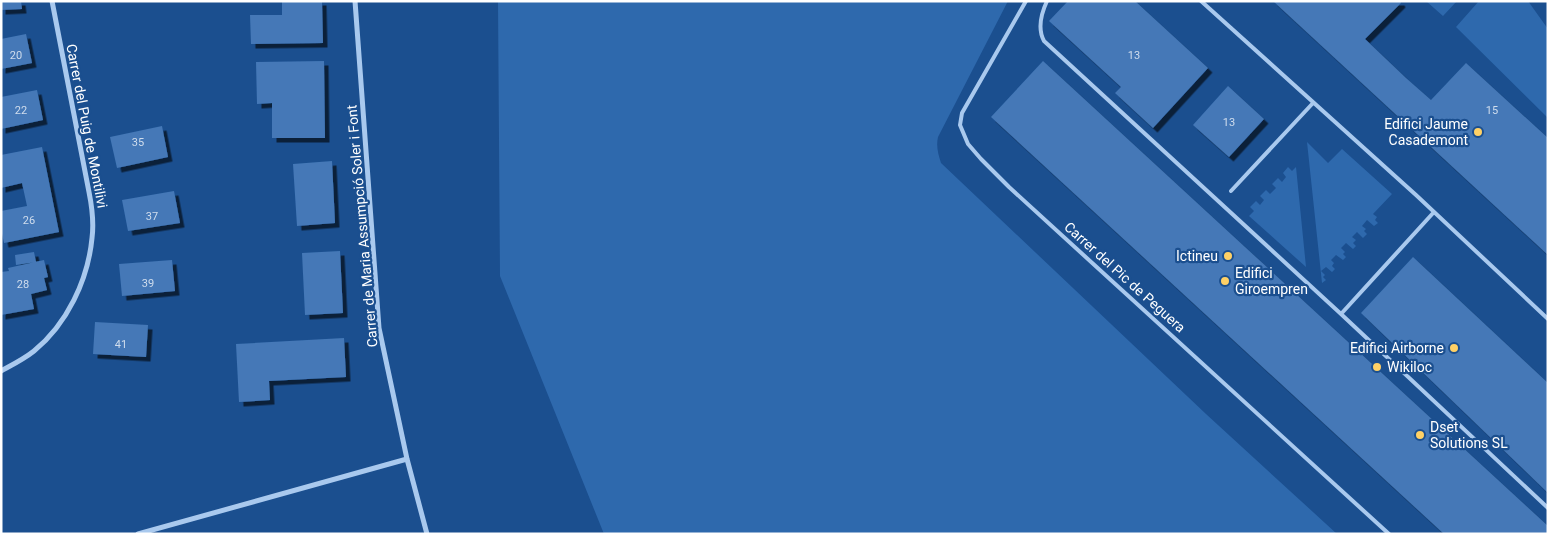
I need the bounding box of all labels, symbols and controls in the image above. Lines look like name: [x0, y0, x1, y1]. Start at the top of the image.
street label: Carrer del Puig de Montilivi: [63, 43, 111, 209]
house number: 20: [10, 49, 22, 62]
house number: 13: [1128, 49, 1140, 62]
house number: 22: [15, 104, 27, 117]
street label: Carrer de Maria Assumpció Soler i Font: [343, 104, 381, 348]
house number: 15: [1486, 104, 1498, 117]
house number: 13: [1223, 116, 1235, 129]
place label: Edifici Jaume Casademont: [1384, 116, 1468, 148]
marker: Edifici Jaume Casademont: [1472, 126, 1484, 138]
house number: 35: [132, 136, 144, 149]
house number: 37: [146, 210, 158, 223]
house number: 26: [23, 214, 35, 227]
street label: Carrer del Pic de Peguera: [1061, 219, 1189, 335]
place label: Ictineu: [1176, 248, 1218, 264]
marker: Ictineu: [1222, 250, 1234, 262]
place label: Edifici Giroempren: [1235, 265, 1308, 297]
marker: Edifici Giroempren: [1219, 275, 1231, 287]
house number: 39: [142, 277, 154, 290]
house number: 28: [17, 278, 29, 291]
house number: 41: [115, 338, 127, 351]
place label: Edifici Airborne: [1350, 340, 1444, 356]
marker: Edifici Airborne: [1448, 342, 1460, 354]
place label: Wikiloc: [1387, 359, 1432, 375]
marker: Wikiloc: [1371, 361, 1383, 373]
place label: Dset Solutions SL: [1430, 419, 1508, 451]
marker: Dset Solutions SL: [1414, 429, 1426, 441]

